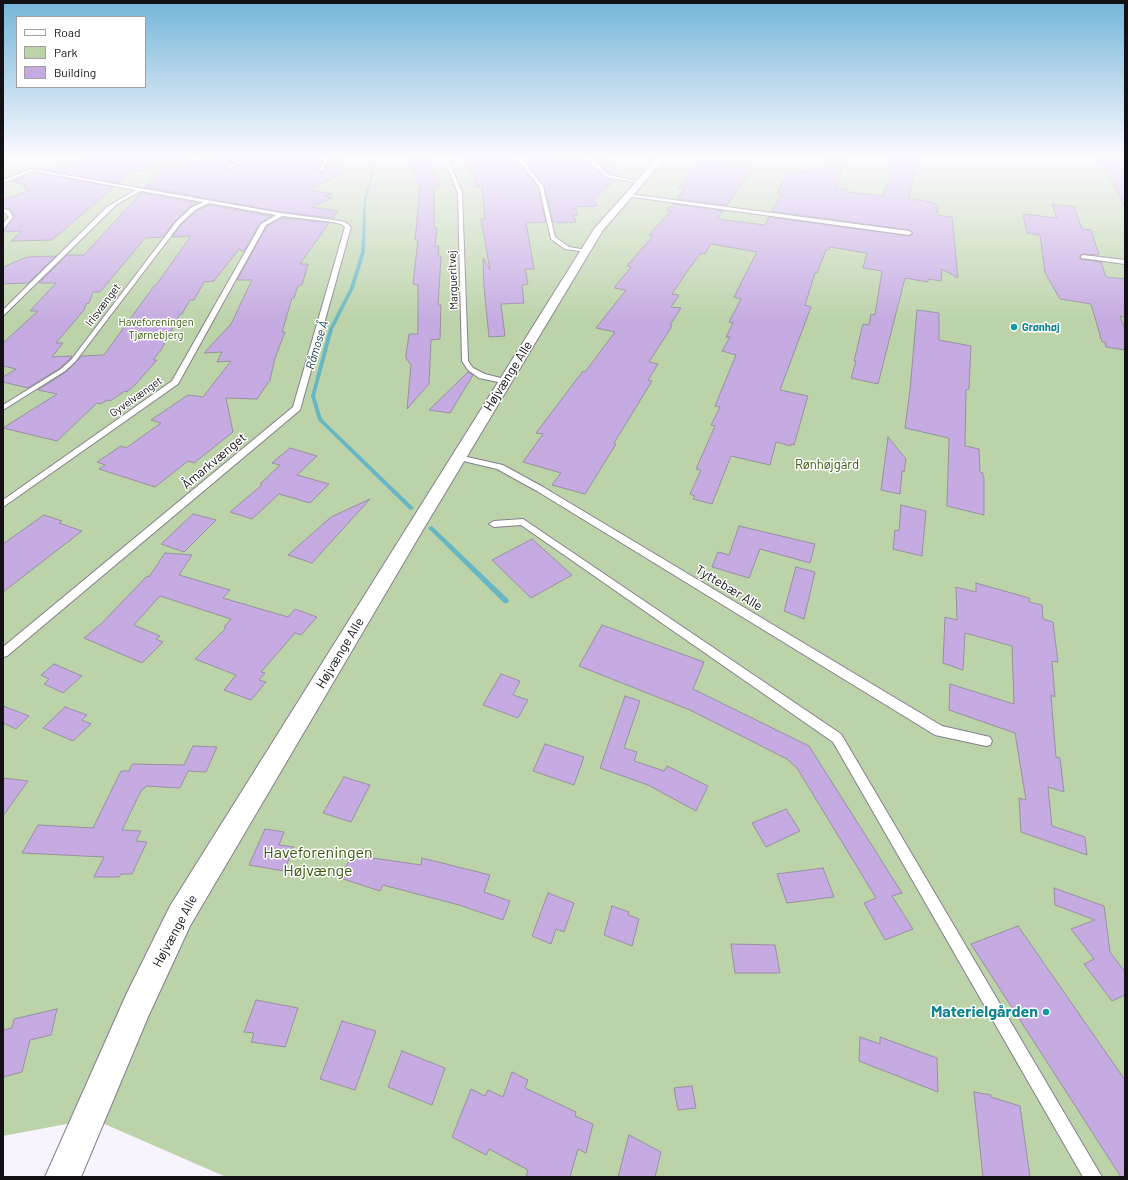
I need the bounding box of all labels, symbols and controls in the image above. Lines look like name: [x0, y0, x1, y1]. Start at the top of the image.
legend: [16, 16, 146, 88]
text: Road: [54, 25, 81, 39]
text: Park: [54, 45, 78, 59]
text: Building: [54, 65, 96, 79]
street label: Margueritvej: [445, 250, 461, 310]
street label: Irisvænget: [83, 281, 123, 329]
park label: Haveforeningen Tjørnebjerg: [118, 315, 194, 341]
water label: Råmose Å: [303, 319, 331, 371]
place label: Grønhøj: [1022, 320, 1060, 334]
marker: Grønhøj: [1009, 322, 1019, 332]
street label: Højvænge Alle: [480, 338, 536, 414]
street label: Gyvelvænget: [107, 374, 165, 420]
street label: Åmarkvænget: [179, 430, 249, 492]
park label: Rønhøjgård: [795, 457, 859, 473]
street label: Tyttebær Alle: [693, 562, 765, 614]
street label: Højvænge Alle: [313, 615, 367, 691]
park label: Haveforeningen Højvænge: [263, 843, 373, 881]
street label: Højvænge Alle: [149, 892, 201, 970]
place label: Materielgården: [931, 1002, 1038, 1022]
marker: Materielgården: [1041, 1007, 1051, 1017]

